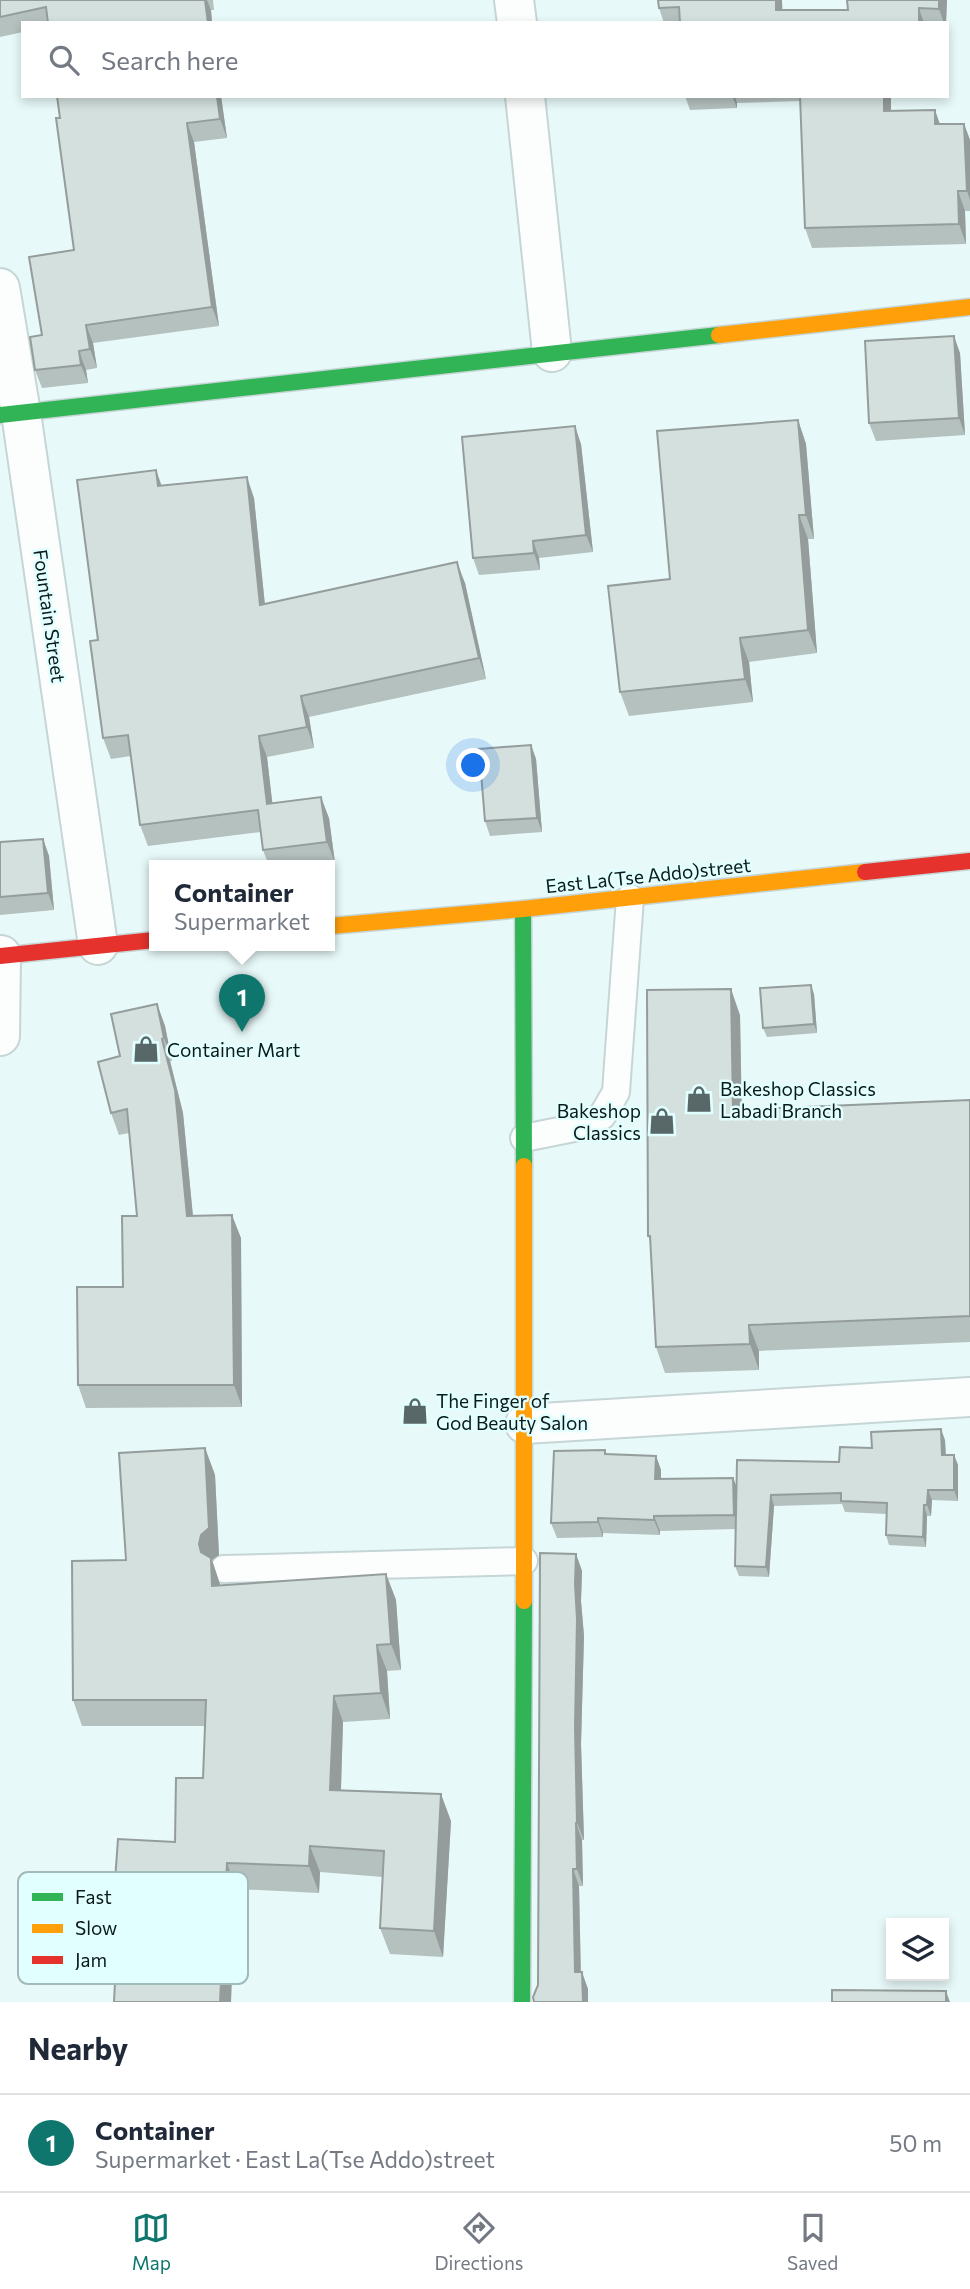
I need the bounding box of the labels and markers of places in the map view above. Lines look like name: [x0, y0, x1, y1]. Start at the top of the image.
pin: 1: [219, 974, 265, 1032]
shop icon: Container Mart: [131, 1034, 161, 1064]
place label: Container Mart: [167, 1038, 301, 1061]
place label: Bakeshop Classics Labadi Branch: [720, 1077, 876, 1122]
shop icon: Bakeshop Classics Labadi Branch: [684, 1084, 714, 1114]
place label: Bakeshop Classics: [557, 1099, 641, 1144]
shop icon: Bakeshop Classics: [647, 1106, 677, 1136]
place label: The Finger of God Beauty Salon: [436, 1389, 588, 1434]
shop icon: The Finger of God Beauty Salon: [400, 1396, 430, 1426]

